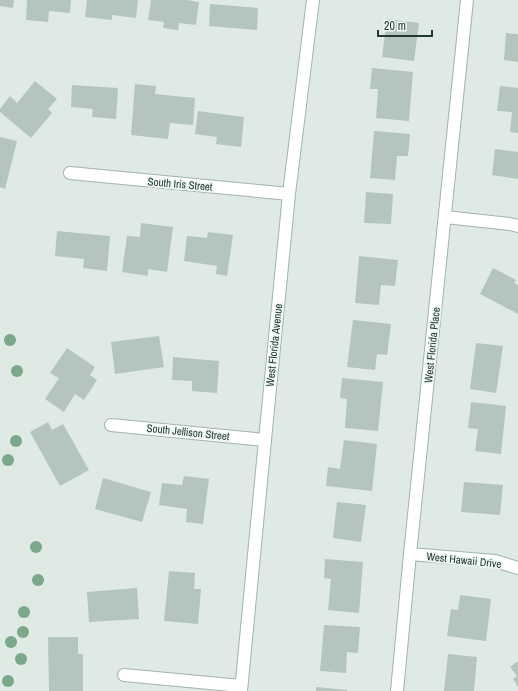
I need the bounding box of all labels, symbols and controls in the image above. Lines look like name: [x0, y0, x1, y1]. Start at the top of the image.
scale bar: [378, 12, 432, 38]
text: 20 m: [384, 18, 406, 34]
street label: South Iris Street: [147, 174, 214, 194]
street label: West Florida Avenue: [263, 303, 285, 387]
street label: West Florida Place: [421, 306, 443, 384]
street label: South Jellison Street: [146, 421, 231, 443]
street label: West Hawaii Drive: [426, 549, 502, 571]

